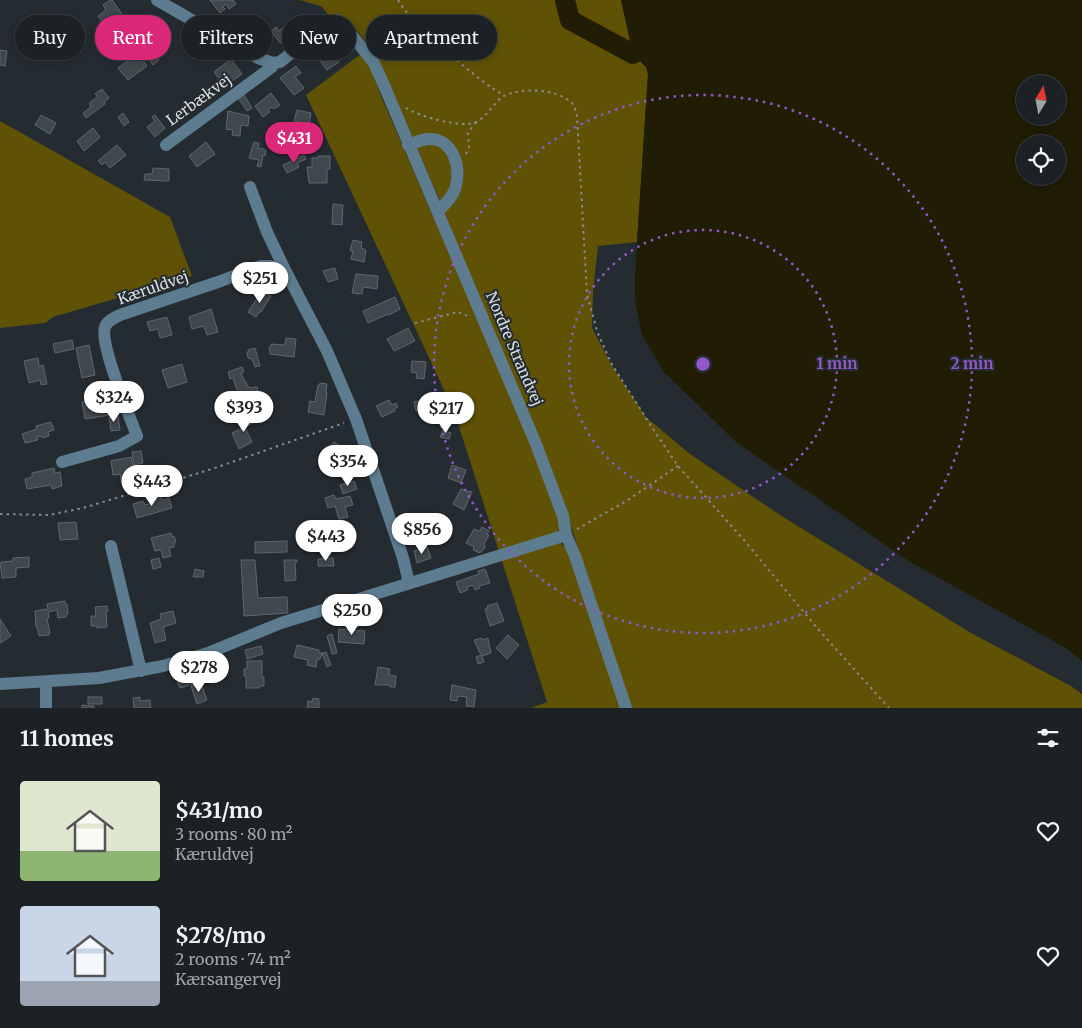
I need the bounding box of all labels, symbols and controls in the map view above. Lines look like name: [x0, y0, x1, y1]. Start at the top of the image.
chip: Buy: [15, 15, 85, 60]
chip: Rent: [95, 15, 171, 60]
chip: Filters: [181, 15, 272, 60]
chip: New: [282, 15, 356, 60]
chip: Apartment: [366, 15, 497, 60]
street label: Lerbækvej: [162, 70, 235, 130]
north arrow: [1016, 75, 1066, 125]
map controls: [1016, 75, 1066, 185]
pin: $431: [264, 121, 324, 164]
text: $431: [276, 128, 312, 148]
button: locate: [1016, 135, 1066, 185]
pin: $251: [230, 262, 290, 304]
street label: Kæruldvej: [115, 266, 191, 309]
text: $251: [242, 268, 278, 288]
street label: Nordre Strandvej: [482, 289, 547, 409]
text: 1 min: [817, 354, 857, 373]
text: 2 min: [951, 354, 993, 373]
centre of rings: [694, 355, 712, 373]
pin: $324: [84, 380, 144, 423]
text: $324: [95, 387, 133, 407]
pin: $393: [214, 390, 274, 433]
pin: $217: [416, 392, 476, 434]
text: $393: [225, 397, 263, 417]
text: $217: [428, 398, 464, 418]
pin: $354: [318, 444, 378, 487]
text: $354: [329, 451, 367, 471]
pin: $443: [122, 464, 182, 507]
text: $443: [133, 471, 171, 491]
pin: $856: [392, 512, 452, 555]
text: $856: [403, 519, 441, 539]
pin: $443: [296, 520, 356, 562]
text: $443: [307, 526, 345, 546]
pin: $250: [322, 594, 382, 636]
text: $250: [333, 600, 372, 620]
pin: $278: [169, 650, 229, 693]
text: $278: [180, 657, 218, 677]
icon: filters: [1034, 724, 1062, 752]
text: 11 homes: [20, 725, 114, 752]
text: $431/mo: [175, 797, 263, 824]
icon: home: [60, 801, 120, 861]
icon: heart: [1034, 817, 1062, 845]
text: 3 rooms · 80 m²: [175, 824, 292, 844]
text: Kæruldvej: [175, 844, 254, 864]
text: $278/mo: [175, 922, 266, 949]
icon: home: [60, 926, 120, 986]
icon: heart: [1034, 942, 1062, 970]
text: 2 rooms · 74 m²: [175, 949, 291, 969]
text: Kærsangervej: [175, 969, 282, 989]

